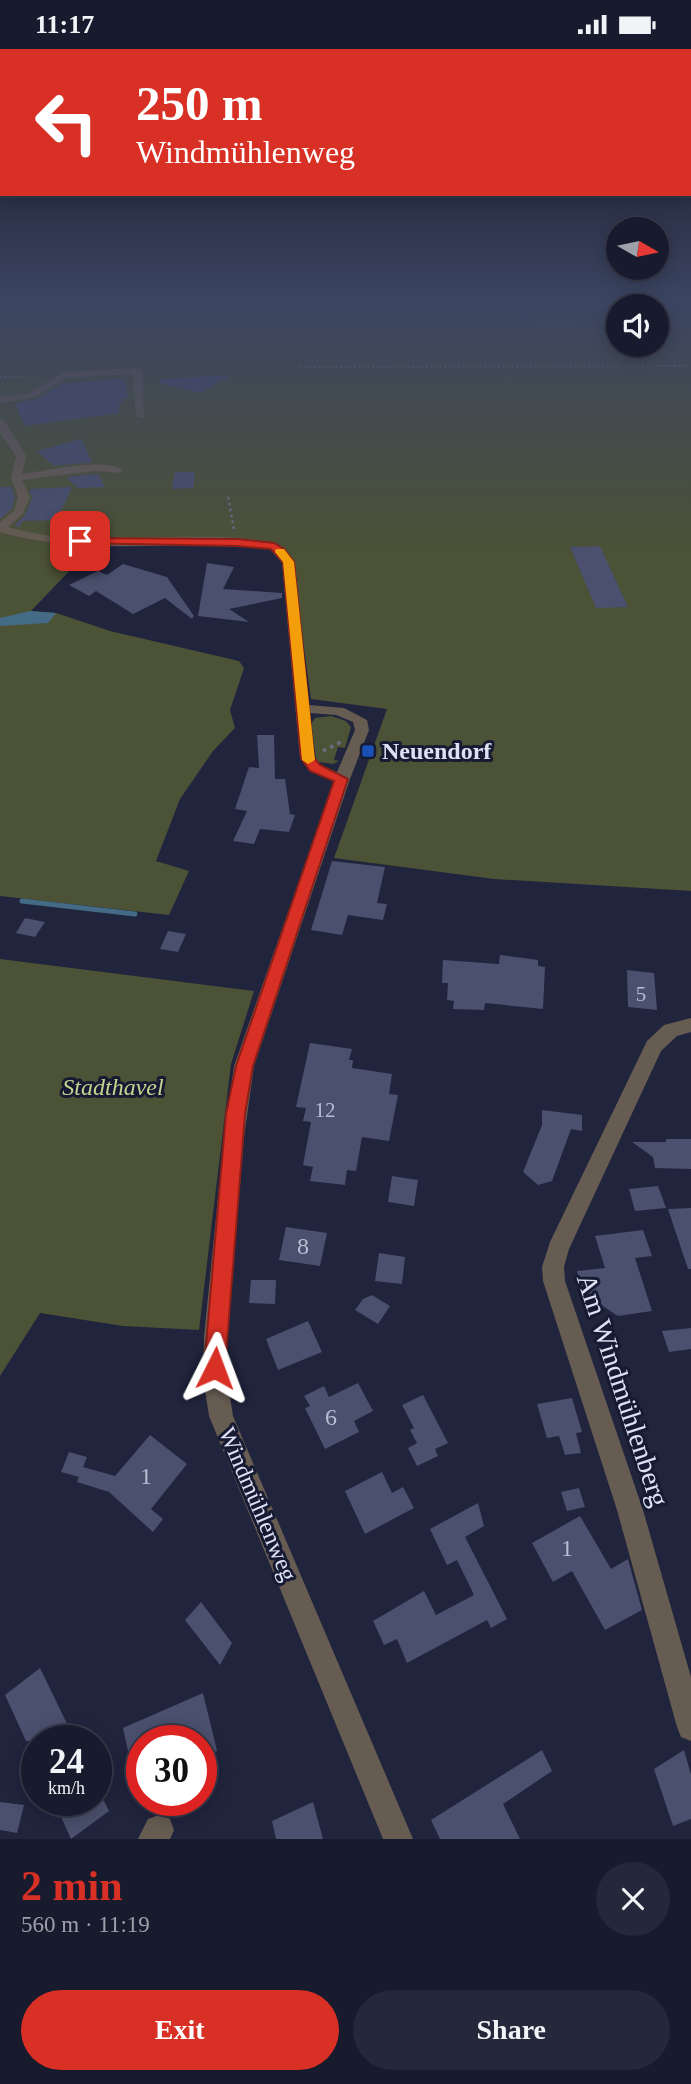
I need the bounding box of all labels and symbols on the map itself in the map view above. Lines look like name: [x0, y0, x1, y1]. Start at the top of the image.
north arrow: [606, 217, 668, 280]
pin: [50, 511, 110, 571]
place label: Neuendorf: [382, 738, 492, 764]
marker: Neuendorf: [360, 743, 376, 759]
house number: 5: [636, 982, 646, 1006]
park label: Stadthavel: [62, 1074, 164, 1100]
house number: 12: [315, 1098, 336, 1122]
house number: 8: [297, 1233, 309, 1259]
street label: Am Windmühlenberg: [571, 1270, 675, 1510]
position arrow: [178, 1331, 252, 1405]
house number: 6: [325, 1404, 337, 1430]
street label: Windmühlenweg: [214, 1423, 302, 1585]
house number: 1: [140, 1463, 152, 1489]
house number: 1: [561, 1535, 573, 1561]
speed limit sign: 30: [126, 1725, 217, 1816]

